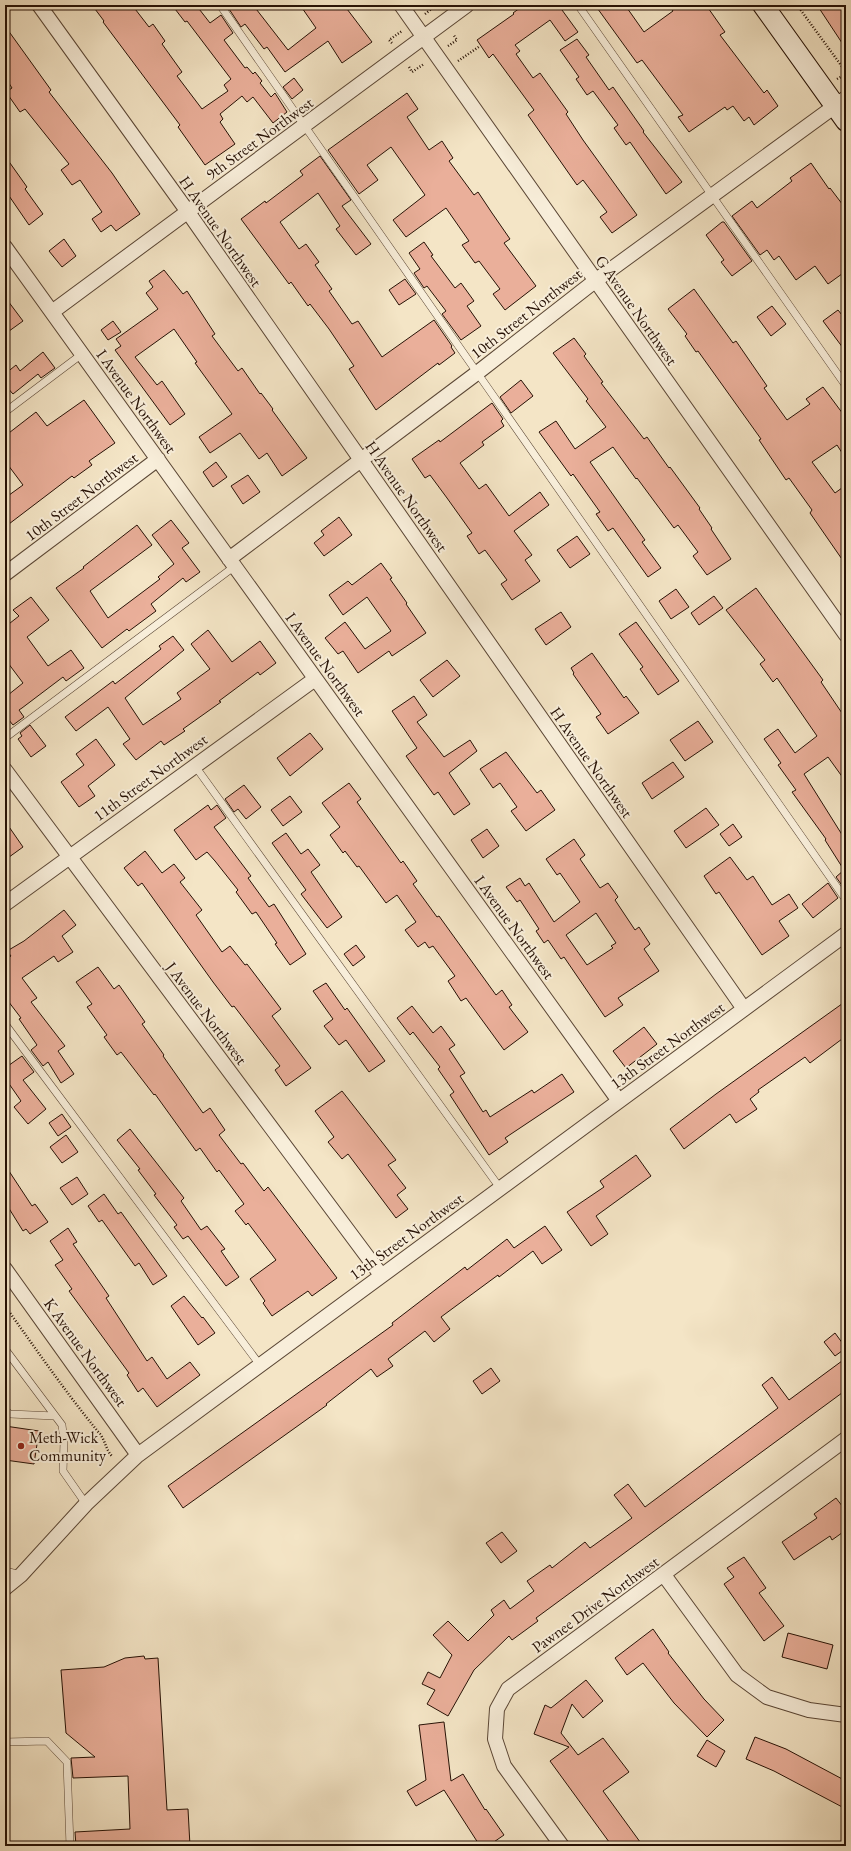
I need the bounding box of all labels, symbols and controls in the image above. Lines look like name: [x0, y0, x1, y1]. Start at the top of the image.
street label: 9th Street Northwest: [201, 92, 317, 185]
street label: H Avenue Northwest: [174, 172, 267, 291]
street label: G Avenue Northwest: [591, 251, 682, 369]
street label: 10th Street Northwest: [466, 263, 586, 364]
street label: I Avenue Northwest: [92, 345, 181, 457]
street label: H Avenue Northwest: [360, 437, 453, 556]
street label: 10th Street Northwest: [21, 447, 142, 546]
street label: I Avenue Northwest: [281, 608, 370, 720]
street label: H Avenue Northwest: [545, 703, 638, 822]
street label: 11th Street Northwest: [89, 729, 211, 826]
street label: I Avenue Northwest: [470, 871, 559, 983]
street label: J Avenue Northwest: [160, 956, 252, 1069]
street label: 13th Street Northwest: [606, 997, 728, 1094]
street label: 13th Street Northwest: [345, 1188, 467, 1285]
street label: K Avenue Northwest: [39, 1294, 132, 1411]
place label: Meth-Wick Community: [29, 1427, 107, 1466]
marker: Meth-Wick Community: [16, 1441, 26, 1451]
street label: Pawnee Drive Northwest: [528, 1551, 663, 1658]

